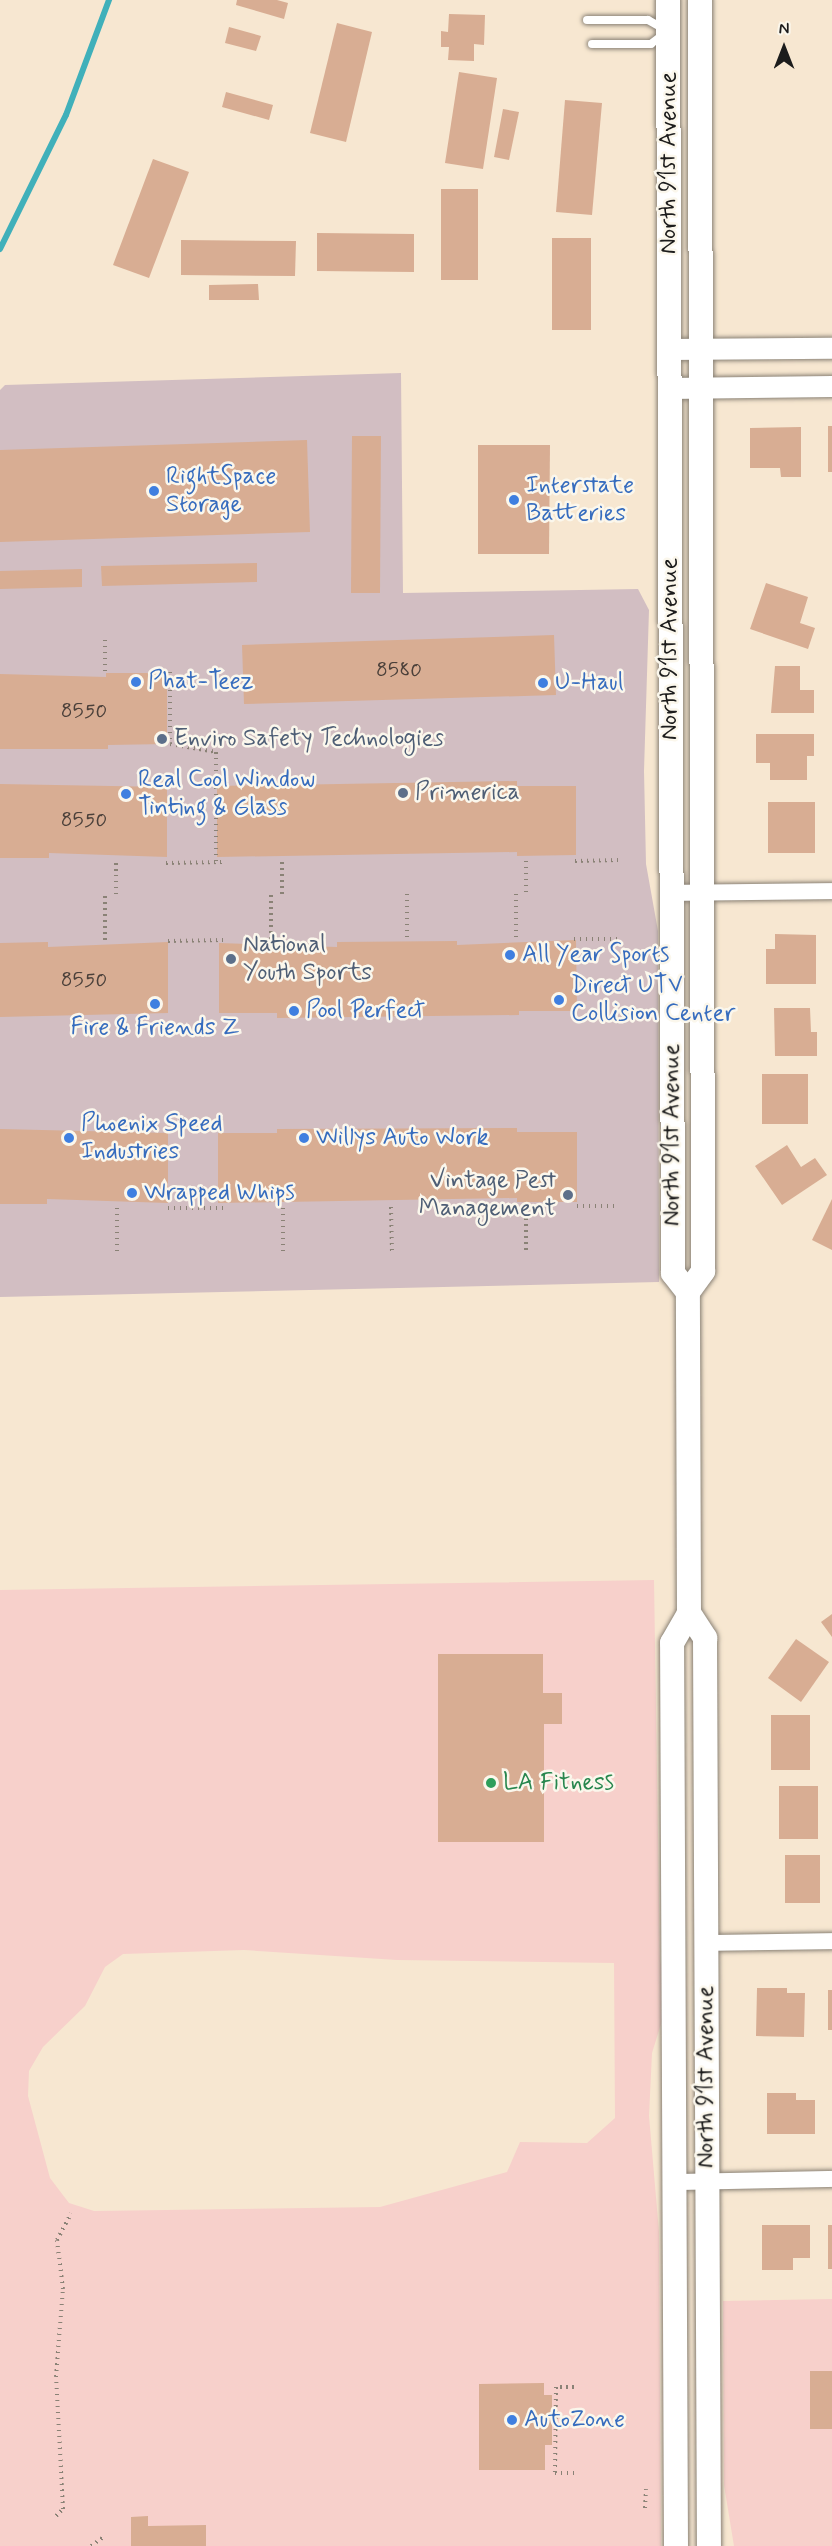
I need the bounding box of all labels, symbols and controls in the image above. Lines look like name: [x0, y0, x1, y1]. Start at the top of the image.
north arrow: [754, 18, 814, 78]
text: N: [779, 19, 789, 40]
street label: North 91st Avenue: [655, 72, 683, 254]
place label: RightSpace Storage: [166, 463, 276, 519]
place label: Interstate Batteries: [526, 472, 634, 528]
marker: RightSpace Storage: [147, 484, 161, 498]
marker: Interstate Batteries: [507, 493, 521, 507]
street label: North 91st Avenue: [656, 558, 684, 740]
house number: 8580: [376, 657, 422, 683]
place label: Phat-Teez: [148, 668, 253, 696]
place label: U-Haul: [555, 669, 624, 697]
marker: Phat-Teez: [129, 675, 143, 689]
marker: U-Haul: [536, 676, 550, 690]
house number: 8550: [61, 698, 107, 724]
place label: Enviro Safety Technologies: [174, 725, 442, 753]
marker: Enviro Safety Technologies: [155, 732, 169, 746]
place label: Real Cool Window Tinting & Glass: [138, 766, 316, 822]
place label: Primerica: [415, 779, 520, 807]
marker: Primerica: [396, 786, 410, 800]
marker: Real Cool Window Tinting & Glass: [119, 787, 133, 801]
house number: 8550: [61, 807, 107, 833]
place label: National Youth Sports: [243, 931, 372, 987]
place label: All Year Sports: [522, 941, 681, 969]
marker: All Year Sports: [503, 948, 517, 962]
marker: National Youth Sports: [224, 952, 238, 966]
house number: 8550: [61, 967, 107, 993]
place label: Direct UTV Collision Center: [571, 972, 739, 1028]
marker: Direct UTV Collision Center: [552, 993, 566, 1007]
marker: Fire & Friends Z: [148, 997, 162, 1011]
place label: Pool Perfect: [306, 997, 421, 1025]
marker: Pool Perfect: [287, 1004, 301, 1018]
place label: Fire & Friends Z: [70, 1014, 240, 1042]
street label: North 91st Avenue: [658, 1044, 686, 1226]
place label: Phoenix Speed Industries: [81, 1110, 224, 1166]
place label: Willys Auto Work: [316, 1124, 489, 1152]
marker: Phoenix Speed Industries: [62, 1131, 76, 1145]
marker: Willys Auto Work: [297, 1131, 311, 1145]
place label: Vintage Pest Management: [419, 1167, 556, 1223]
place label: Wrapped Whips: [144, 1179, 297, 1207]
marker: Wrapped Whips: [125, 1186, 139, 1200]
marker: Vintage Pest Management: [561, 1188, 575, 1202]
place label: LA Fitness: [503, 1769, 618, 1797]
marker: LA Fitness: [484, 1776, 498, 1790]
street label: North 91st Avenue: [692, 1986, 720, 2168]
place label: AutoZone: [524, 2406, 625, 2434]
marker: AutoZone: [505, 2413, 519, 2427]

